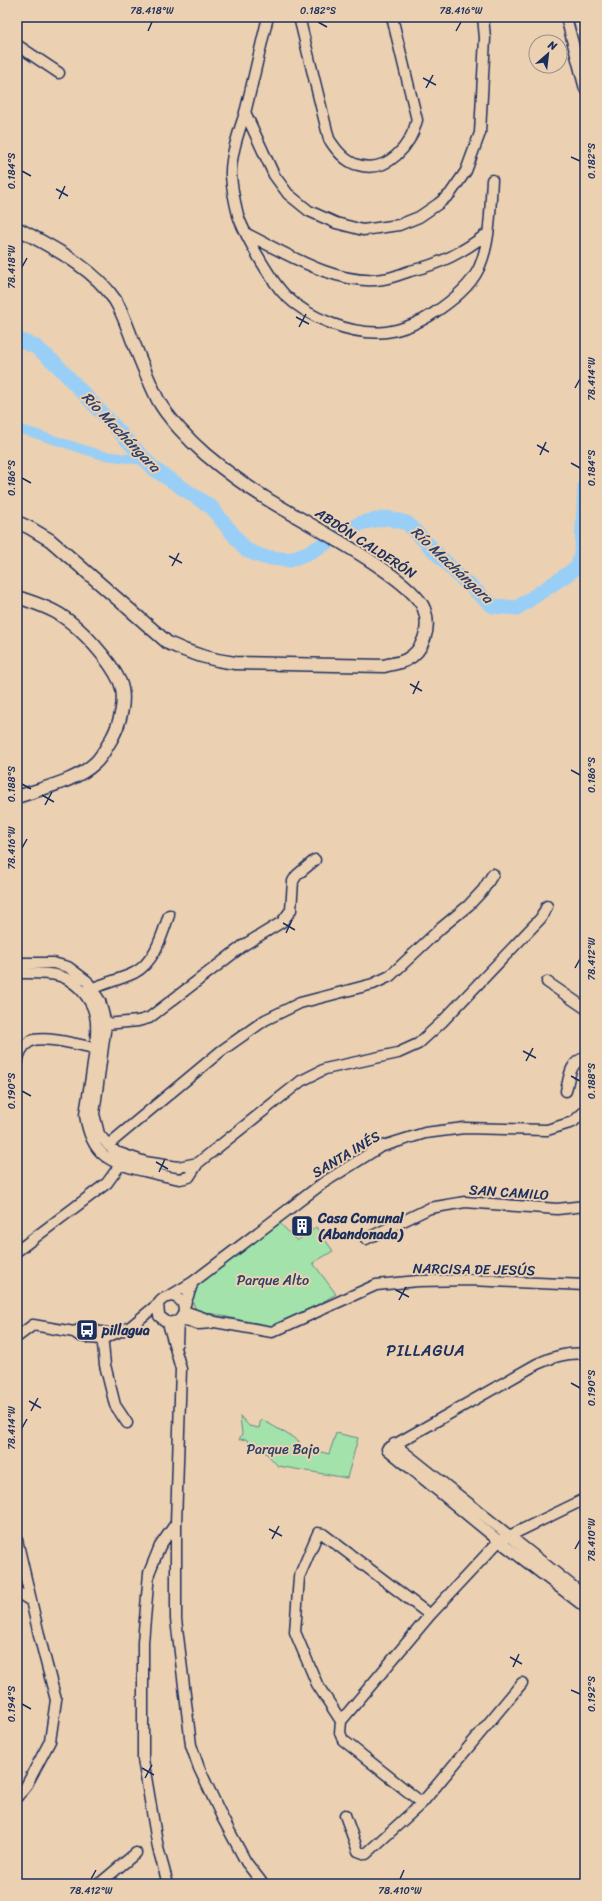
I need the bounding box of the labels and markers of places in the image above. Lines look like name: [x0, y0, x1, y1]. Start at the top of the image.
place label: Casa Comunal (Abandonada): [317, 1206, 404, 1247]
building icon: Casa Comunal (Abandonada): [289, 1213, 315, 1239]
bus stop icon: pillagua: [74, 1317, 100, 1343]
place label: pillagua: [101, 1318, 150, 1343]

